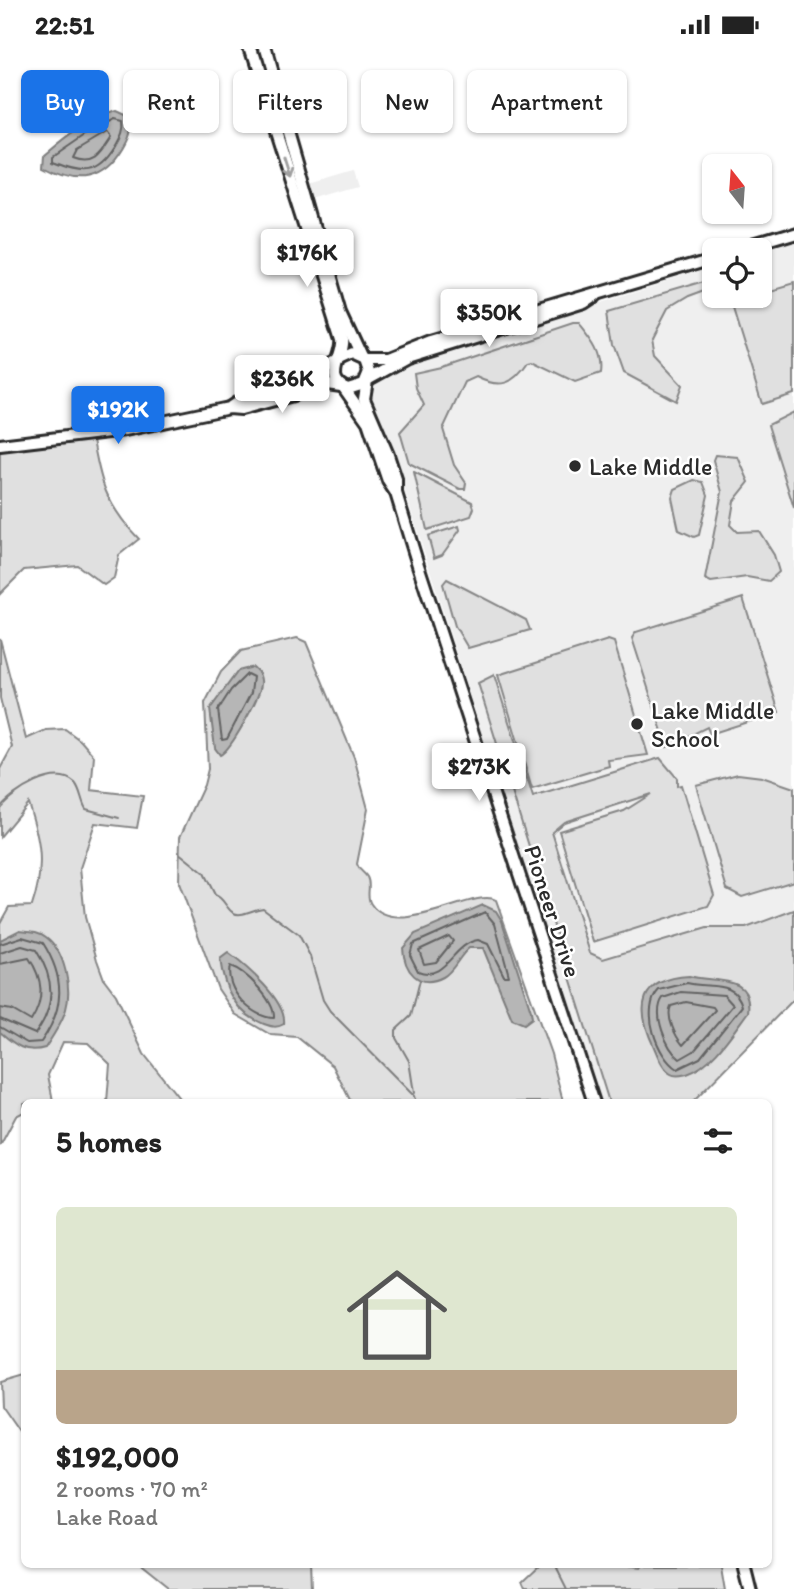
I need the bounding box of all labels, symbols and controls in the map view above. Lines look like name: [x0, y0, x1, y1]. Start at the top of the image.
text: 22:51: [35, 9, 94, 41]
chip: Buy: [21, 70, 109, 133]
chip: Rent: [123, 70, 219, 133]
chip: Filters: [233, 70, 347, 133]
chip: New: [361, 70, 453, 133]
chip: Apartment: [467, 70, 627, 133]
north arrow: [702, 154, 772, 224]
map controls: [702, 154, 772, 308]
one-way arrow: [282, 156, 294, 178]
pin: $176K: [258, 229, 356, 289]
text: $176K: [277, 238, 337, 266]
button: locate: [702, 238, 772, 308]
pin: $350K: [440, 289, 538, 349]
text: $350K: [456, 298, 522, 326]
pin: $236K: [233, 355, 331, 415]
text: $236K: [250, 364, 314, 392]
pin: $192K: [69, 387, 167, 446]
text: $192K: [87, 395, 149, 423]
place label: Lake Middle: [589, 452, 712, 481]
marker: Lake Middle: [567, 458, 583, 474]
place label: Lake Middle School: [651, 696, 774, 753]
marker: Lake Middle School: [629, 716, 645, 732]
pin: $273K: [430, 743, 528, 803]
text: $273K: [448, 752, 510, 780]
street label: Pioneer Drive: [518, 841, 588, 981]
icon: filters: [699, 1122, 737, 1160]
text: 5 homes: [56, 1123, 162, 1160]
icon: home: [334, 1252, 460, 1378]
text: $192,000: [56, 1438, 179, 1475]
text: 2 rooms · 70 m²: [56, 1475, 208, 1503]
text: Lake Road: [56, 1503, 158, 1531]

